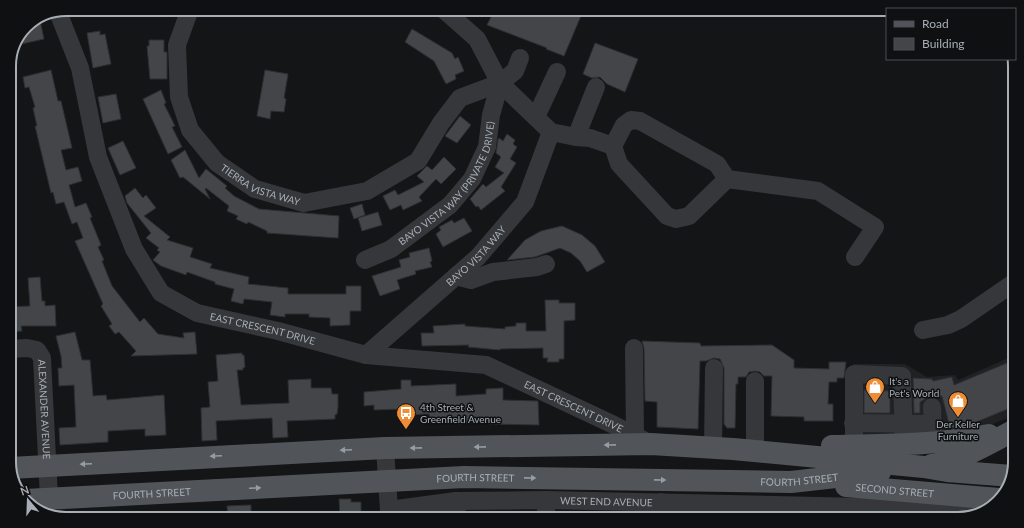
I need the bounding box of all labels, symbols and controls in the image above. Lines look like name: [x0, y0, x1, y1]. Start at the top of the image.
legend: [886, 8, 1016, 60]
text: Road: [922, 16, 949, 31]
text: Building: [922, 36, 965, 51]
street label: BAYO VISTA WAY (PRIVATE DRIVE): [396, 120, 496, 247]
street label: TIERRA VISTA WAY: [218, 161, 302, 208]
street label: BAYO VISTA WAY: [443, 223, 508, 288]
street label: EAST CRESCENT DRIVE: [209, 310, 317, 347]
street label: ALEXANDER AVENUE: [36, 359, 53, 460]
place label: It's a Pet's World: [889, 375, 939, 399]
shop icon: It's a Pet's World: [864, 376, 886, 404]
street label: EAST CRESCENT DRIVE: [522, 378, 625, 435]
shop icon: Der Keller Furniture: [947, 390, 969, 418]
place label: 4th Street & Greenfield Avenue: [420, 401, 501, 425]
bus stop icon: 4th Street & Greenfield Avenue: [395, 402, 417, 430]
place label: Der Keller Furniture: [936, 418, 980, 442]
one-way arrow: [603, 442, 616, 448]
one-way arrow: [473, 444, 486, 450]
one-way arrow: [409, 445, 422, 451]
one-way arrow: [339, 447, 352, 453]
one-way arrow: [210, 453, 222, 460]
one-way arrow: [80, 460, 92, 467]
street label: FOURTH STREET: [436, 471, 515, 484]
street label: FOURTH STREET: [760, 471, 839, 488]
one-way arrow: [524, 475, 537, 481]
one-way arrow: [654, 477, 667, 483]
north arrow: [8, 480, 48, 520]
street label: SECOND STREET: [855, 481, 935, 499]
text: N: [18, 483, 31, 498]
street label: FOURTH STREET: [112, 485, 191, 501]
one-way arrow: [249, 485, 262, 491]
street label: WEST END AVENUE: [560, 494, 653, 508]

